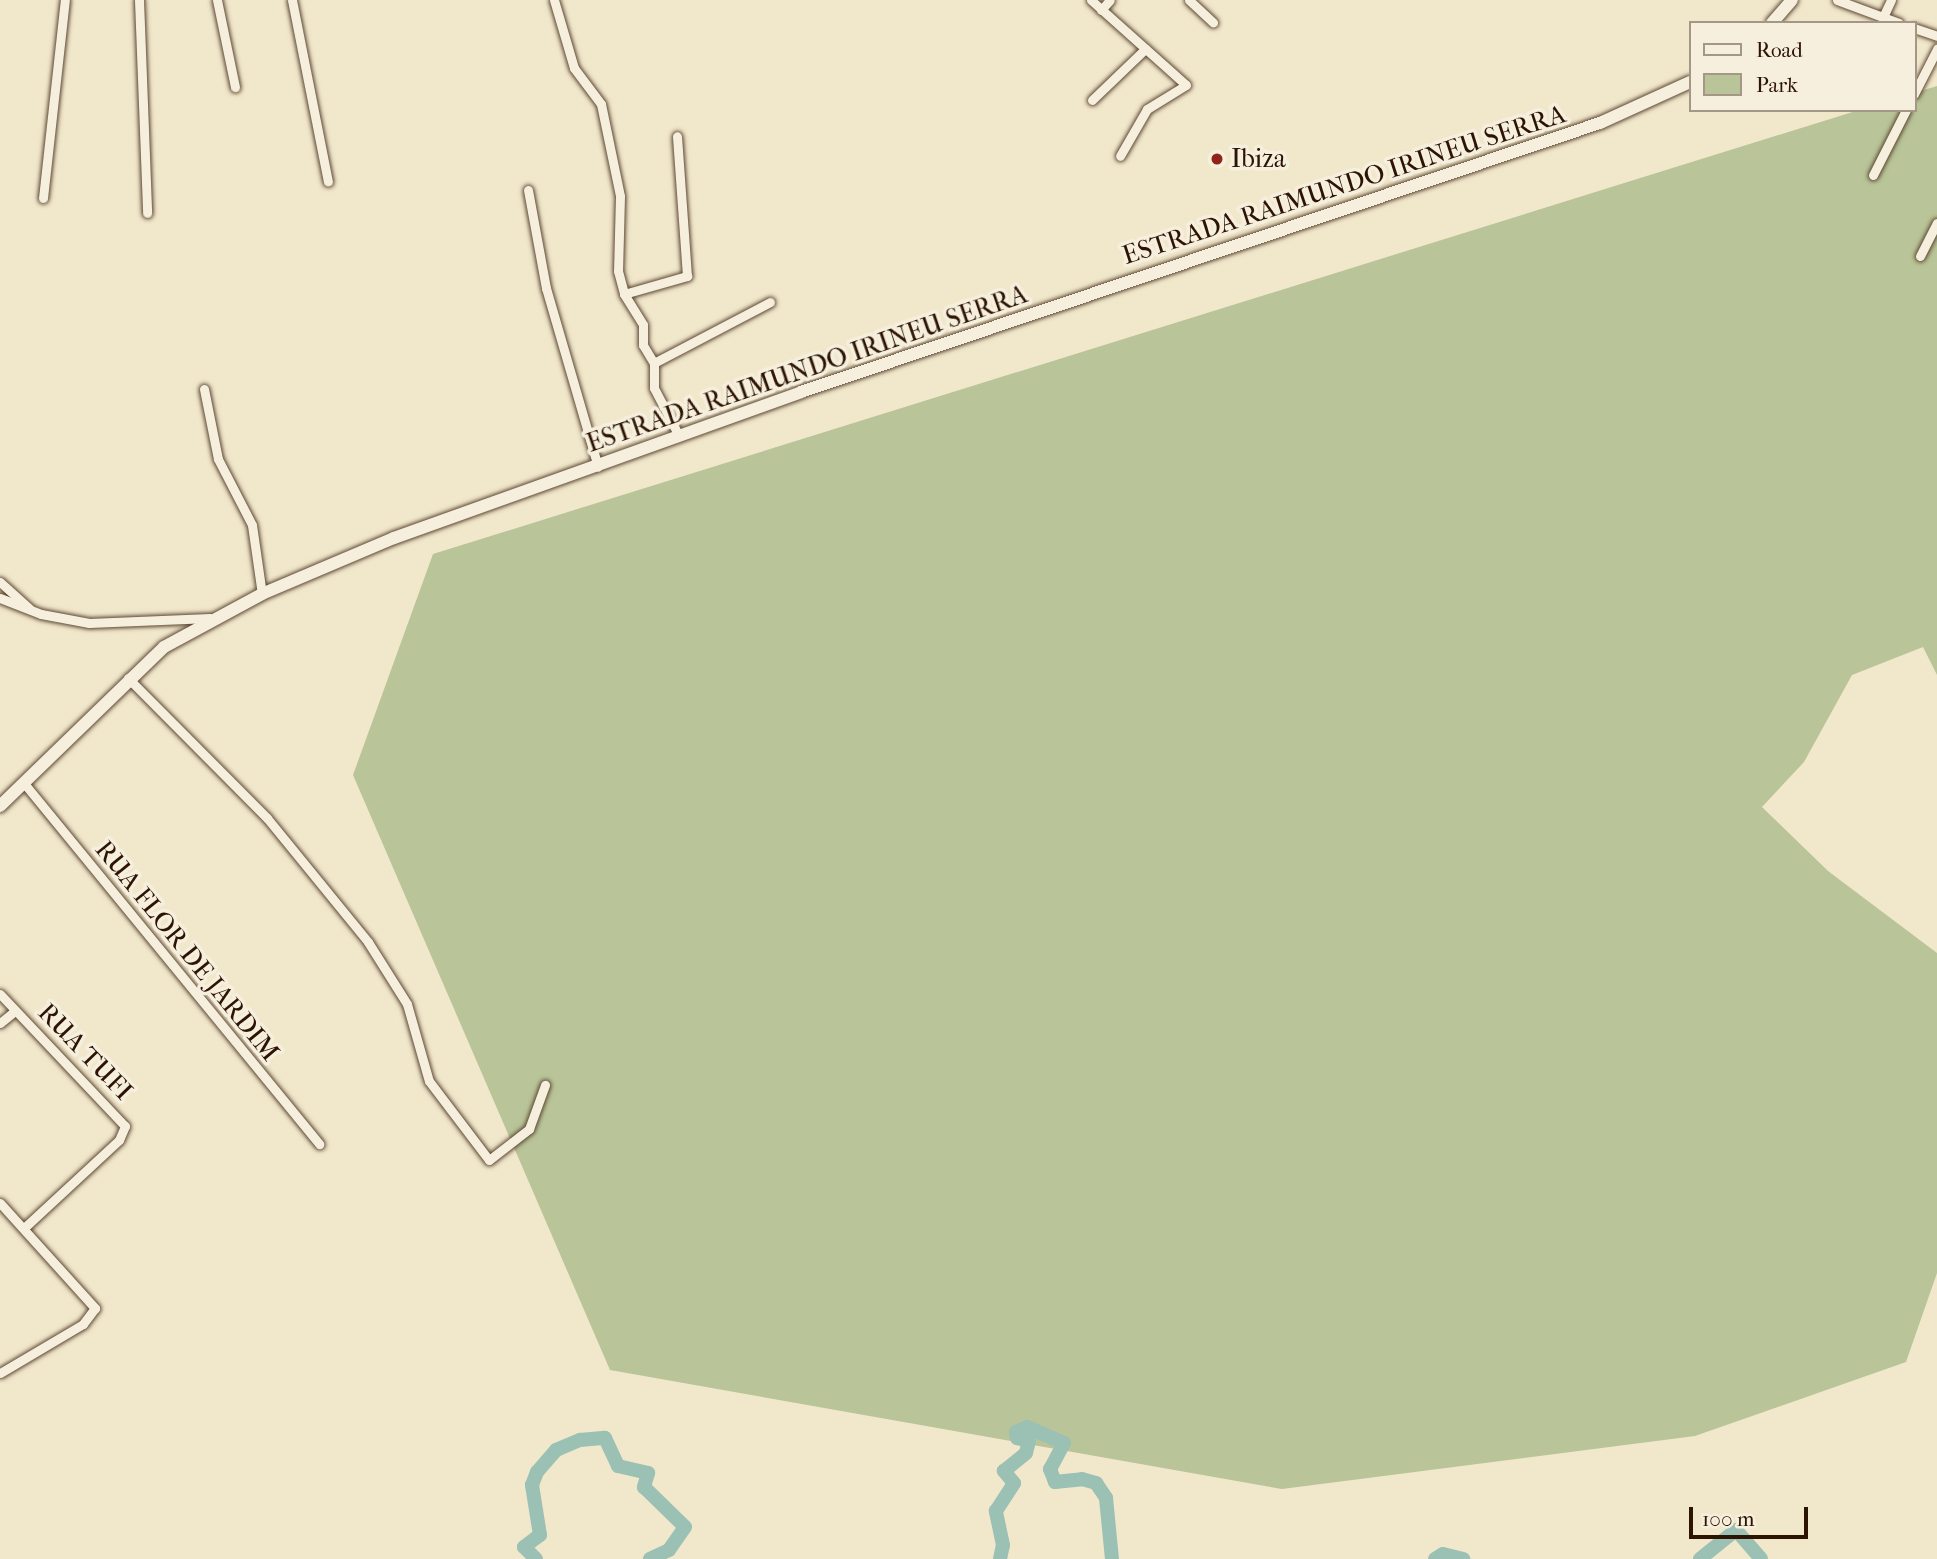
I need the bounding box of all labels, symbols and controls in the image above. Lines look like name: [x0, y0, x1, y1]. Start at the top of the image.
legend: [1688, 21, 1916, 112]
text: Road: [1756, 38, 1803, 62]
text: Park: [1756, 73, 1798, 97]
street label: ESTRADA RAIMUNDO IRINEU SERRA: [1118, 98, 1570, 272]
place label: Ibiza: [1231, 143, 1286, 175]
marker: Ibiza: [1209, 151, 1225, 167]
street label: ESTRADA RAIMUNDO IRINEU SERRA: [583, 279, 1031, 459]
street label: RUA FLOR DE JARDIM: [88, 835, 286, 1067]
street label: RUA TUFI: [31, 997, 139, 1107]
scale bar: [1692, 1492, 1811, 1536]
text: 100 m: [1702, 1507, 1755, 1531]

